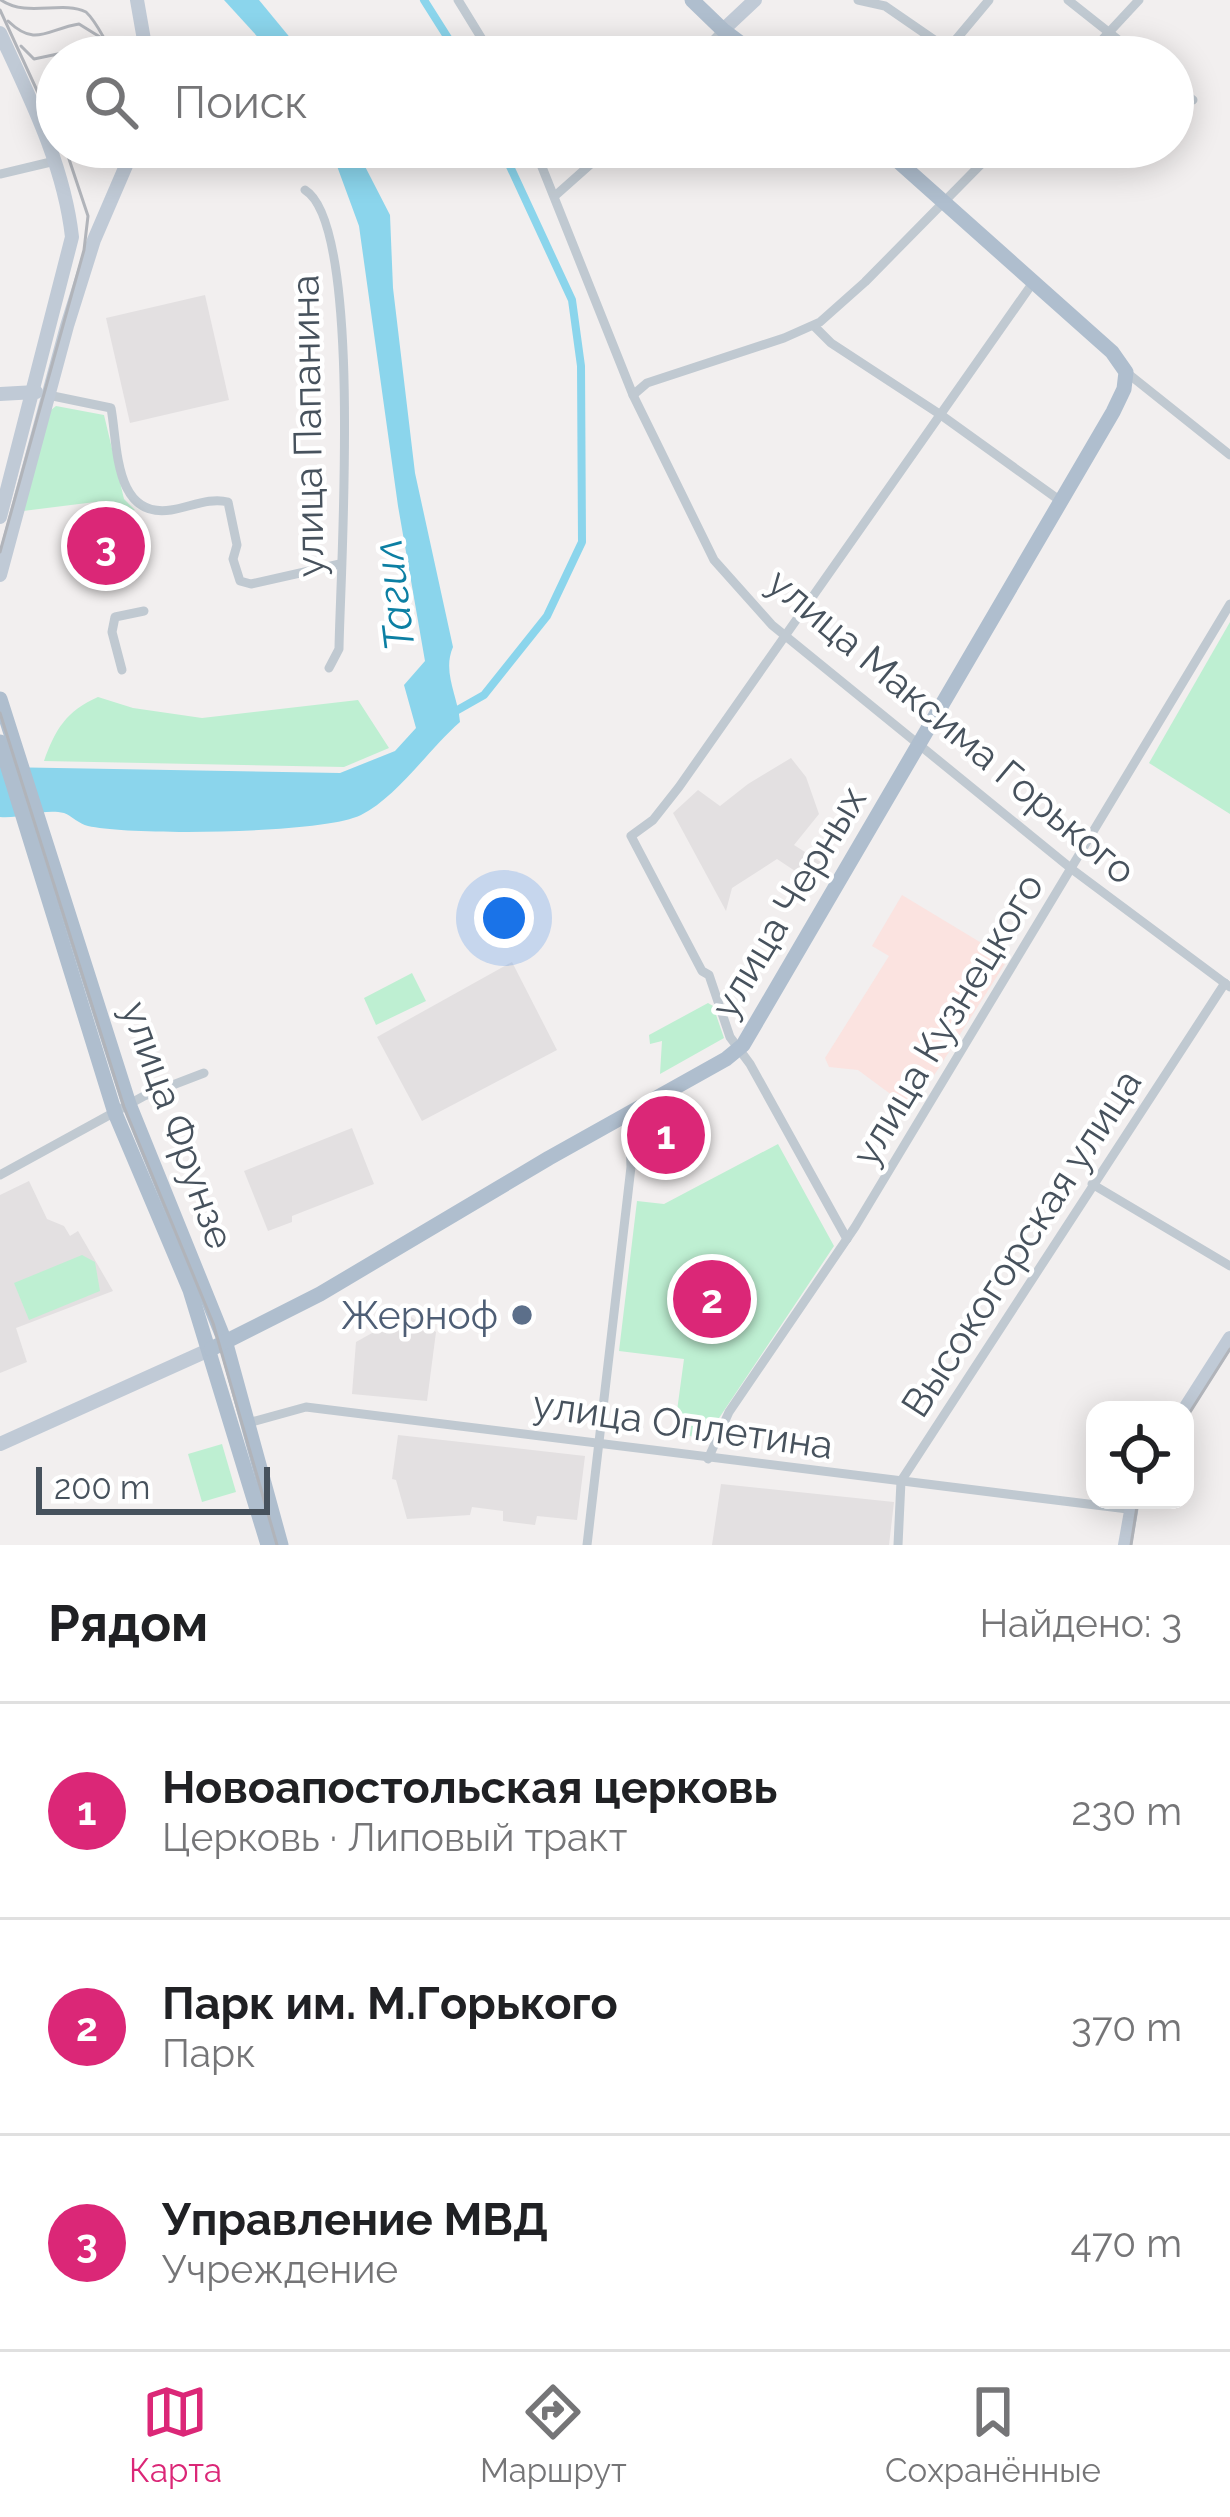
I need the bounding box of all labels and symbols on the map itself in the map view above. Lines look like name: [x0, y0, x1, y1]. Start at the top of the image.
street label: улица Папанина: [281, 274, 333, 578]
pin: 3: [67, 501, 145, 591]
water label: Тагил: [362, 536, 425, 654]
street label: улица Максима Горького: [759, 559, 1145, 893]
street label: улица Черных: [701, 778, 875, 1026]
street label: улица Кузнецкого: [842, 865, 1052, 1173]
your location: [474, 888, 534, 948]
street label: улица Фрунзе: [112, 995, 244, 1255]
street label: Высокогорская улица: [892, 1061, 1150, 1425]
pin: 1: [627, 1090, 705, 1180]
pin: 2: [673, 1254, 751, 1344]
place label: Жерноф: [341, 1292, 498, 1338]
marker: Жерноф: [509, 1302, 535, 1328]
street label: улица Оплетина: [530, 1380, 836, 1468]
scale bar: [36, 1461, 270, 1514]

